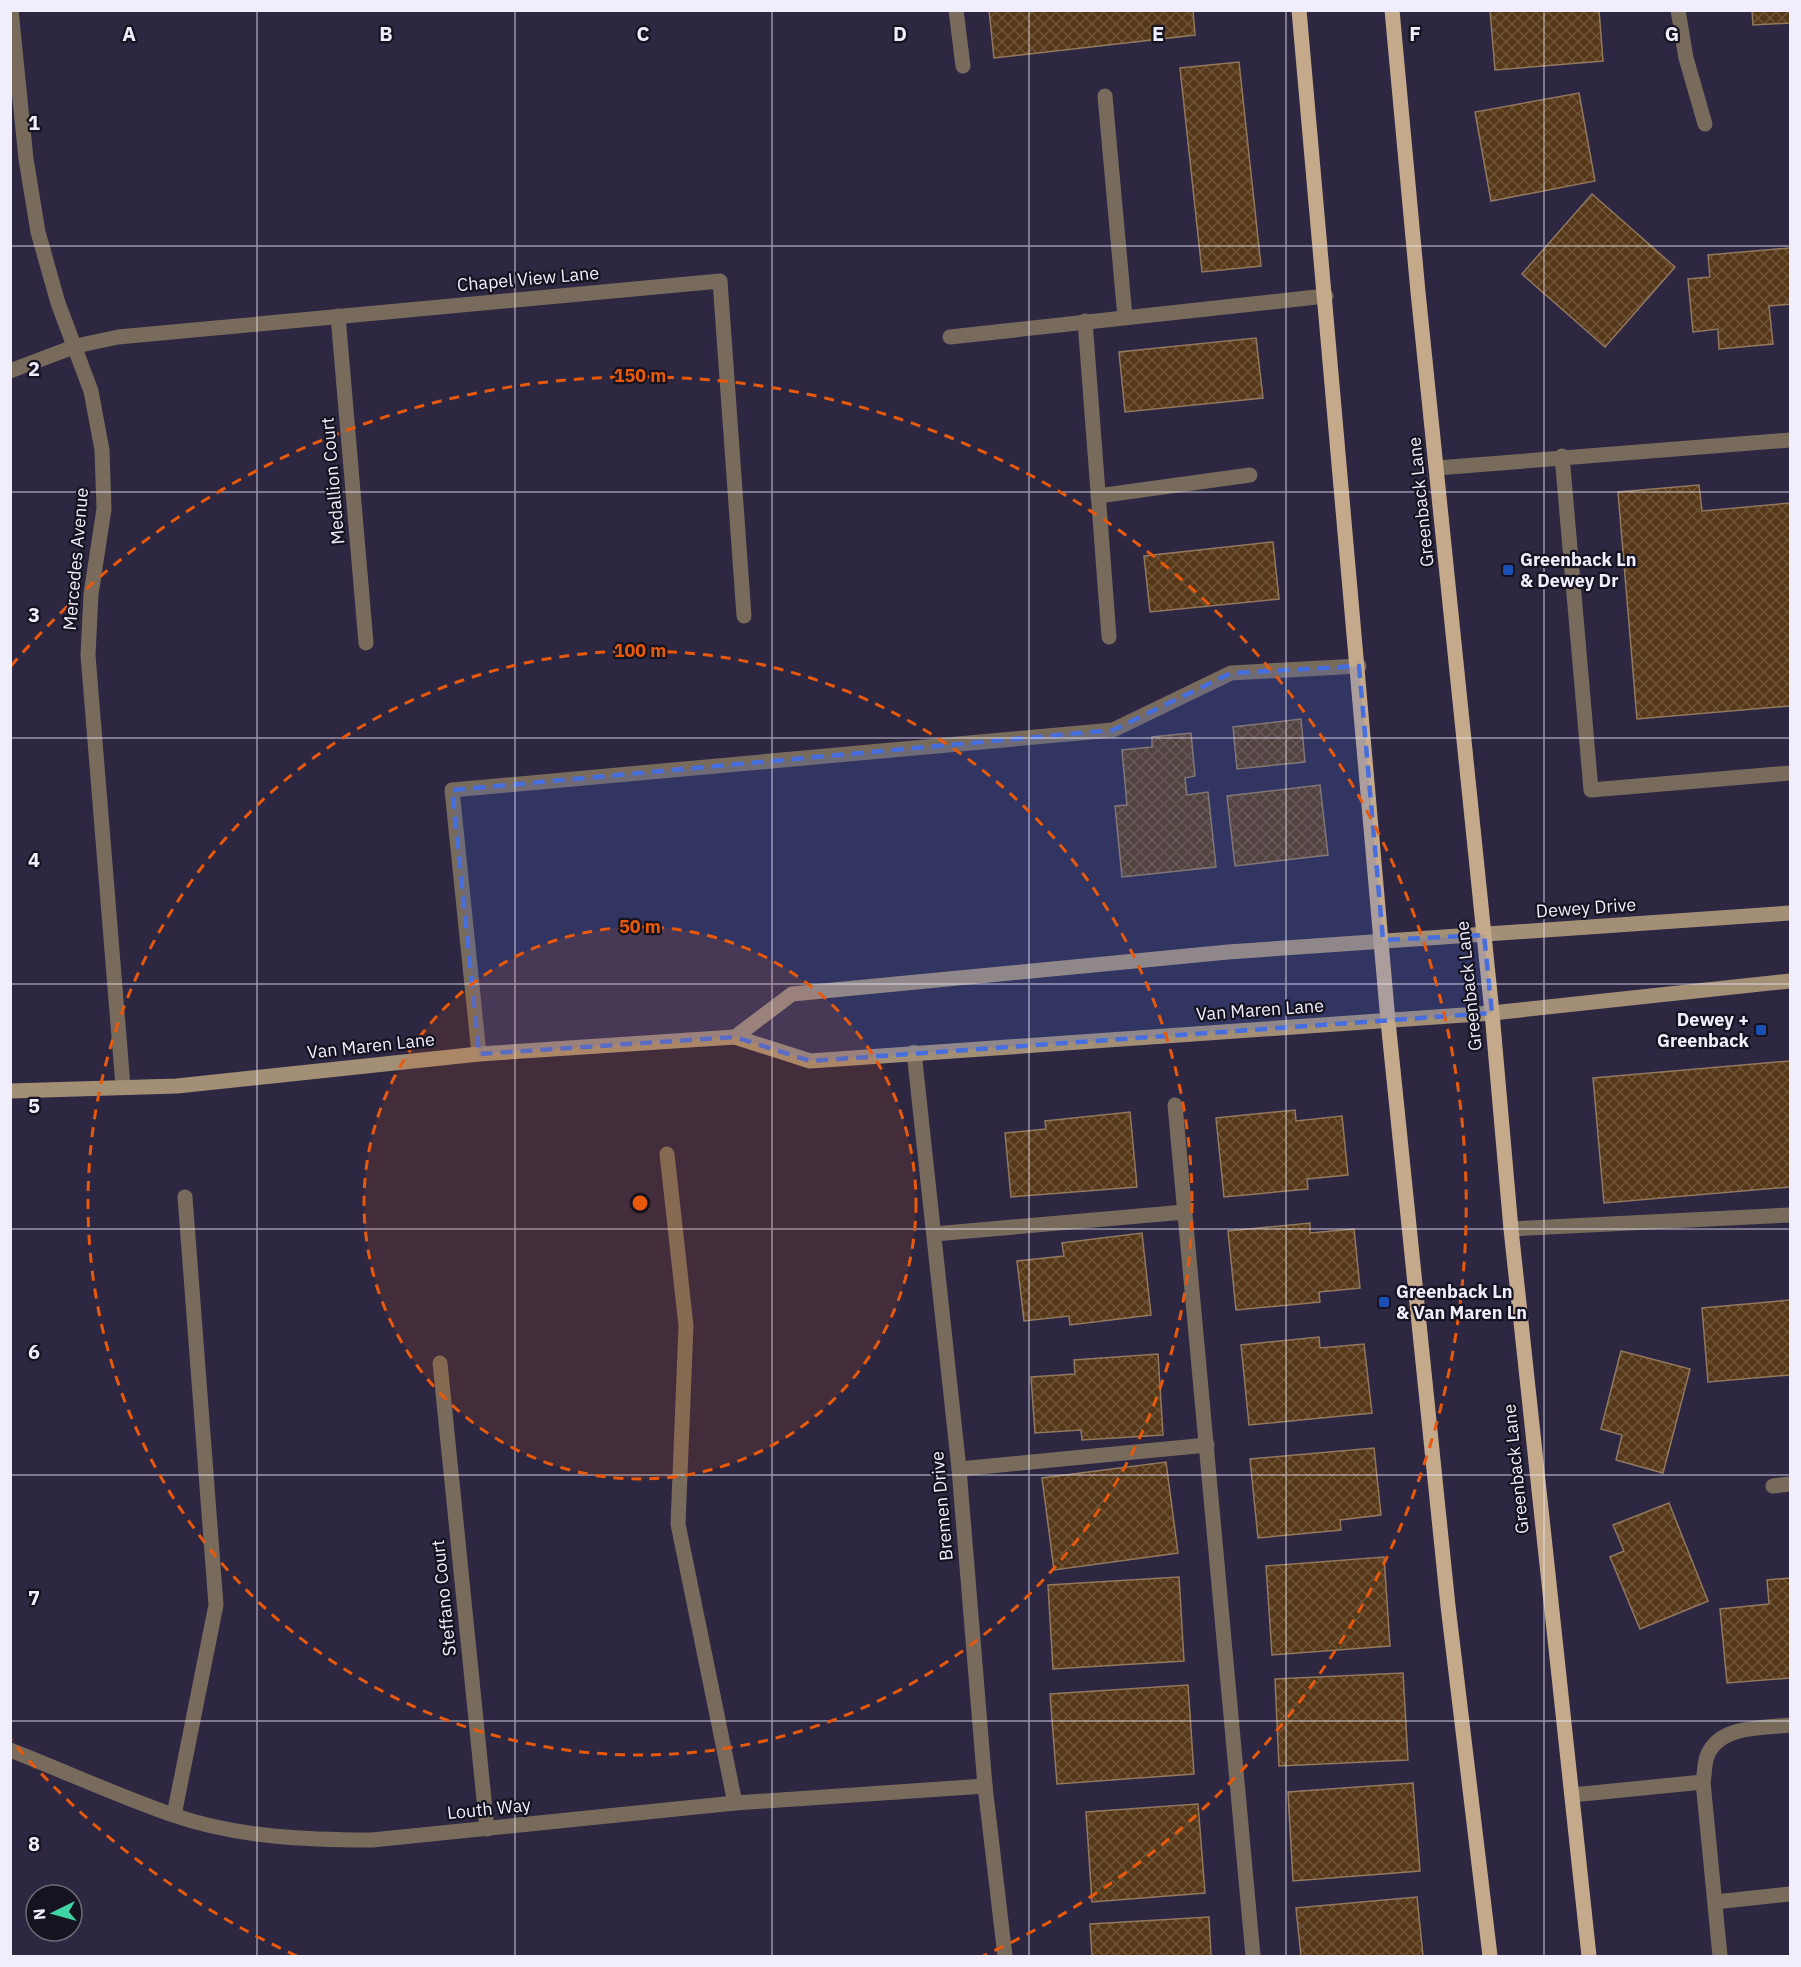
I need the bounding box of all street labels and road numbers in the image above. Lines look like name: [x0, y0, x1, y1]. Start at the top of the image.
street label: Chapel View Lane: [456, 261, 600, 296]
street label: Medallion Court: [315, 416, 350, 546]
street label: Greenback Lane: [1402, 436, 1439, 568]
street label: Mercedes Avenue: [58, 486, 93, 631]
street label: Dewey Drive: [1535, 893, 1637, 922]
street label: Greenback Lane: [1450, 920, 1487, 1052]
street label: Van Maren Lane: [1195, 994, 1325, 1025]
street label: Van Maren Lane: [306, 1027, 436, 1064]
street label: Greenback Lane: [1497, 1403, 1534, 1535]
street label: Bremen Drive: [925, 1450, 958, 1562]
street label: Steffano Court: [426, 1539, 461, 1657]
street label: Louth Way: [446, 1793, 532, 1824]

